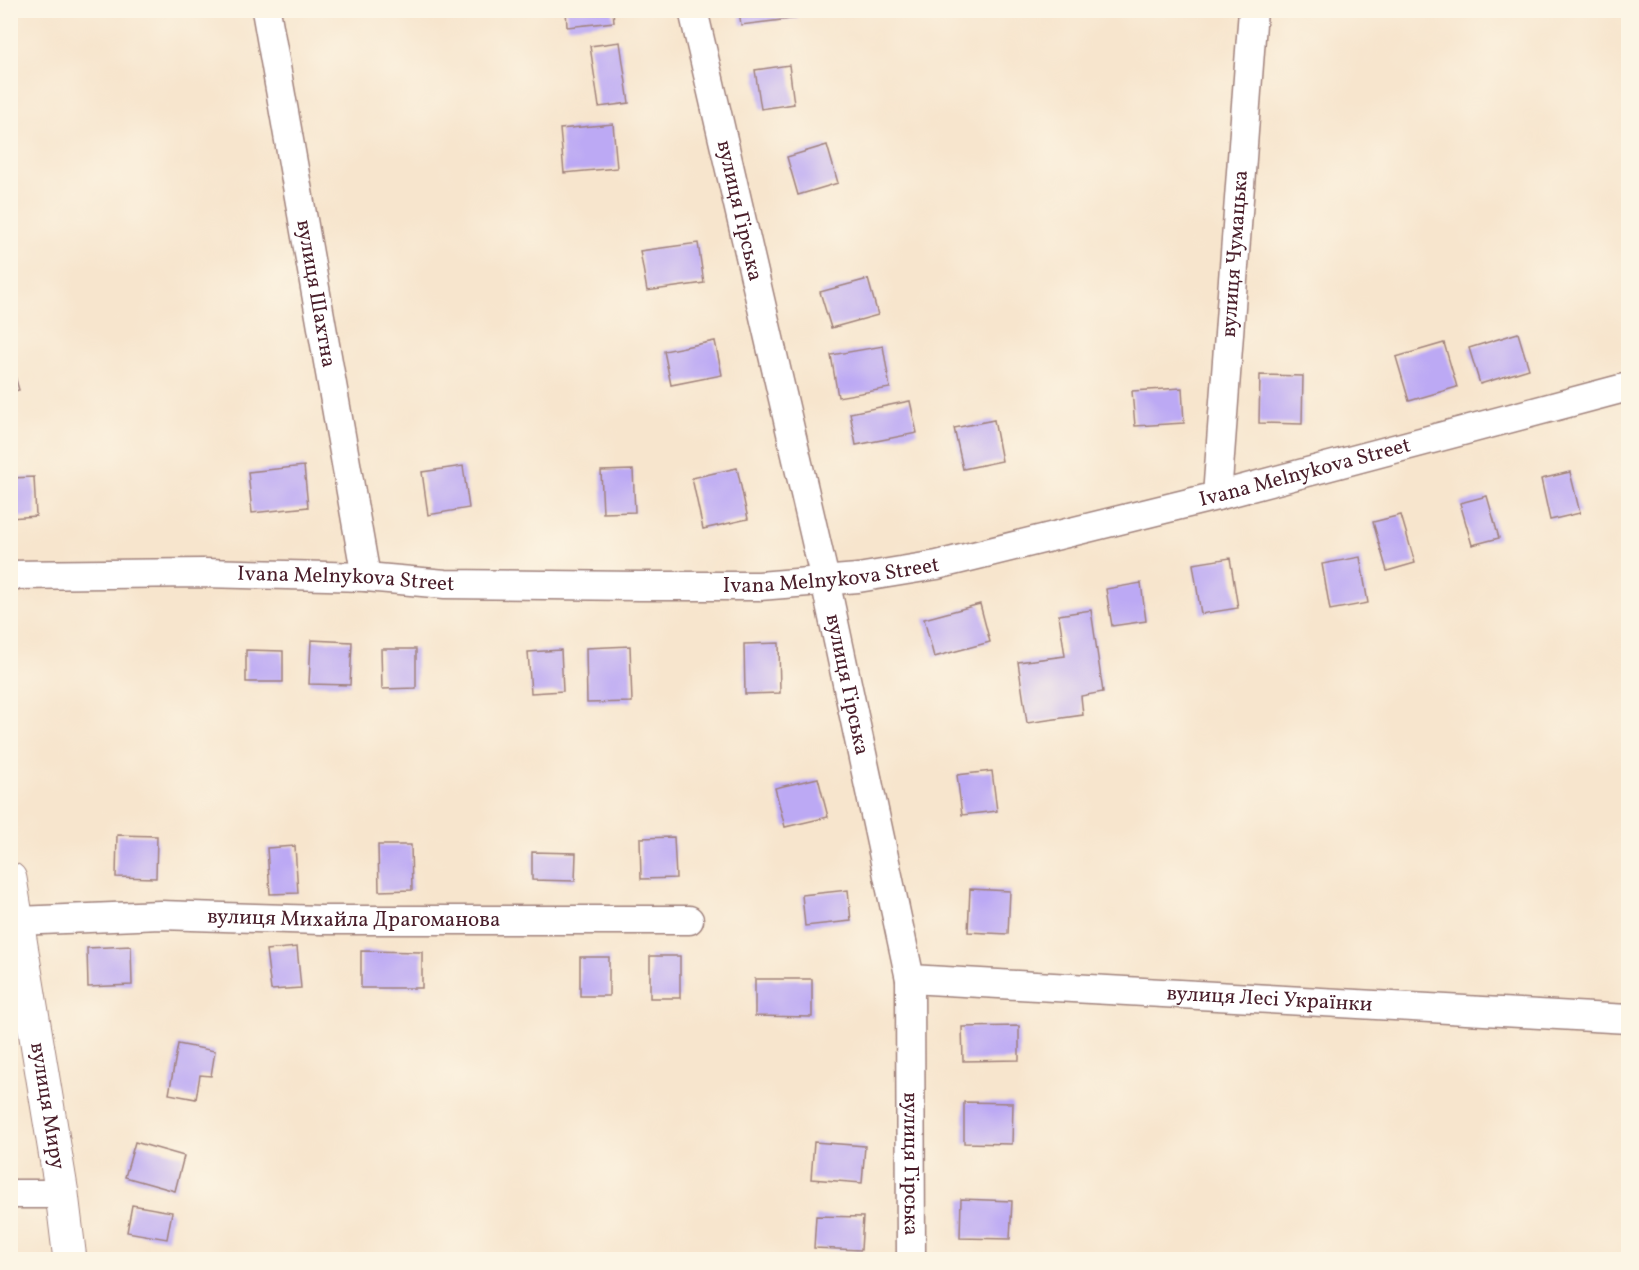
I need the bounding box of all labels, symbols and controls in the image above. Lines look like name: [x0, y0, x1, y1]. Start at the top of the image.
street label: вулиця Гірська: [709, 137, 770, 284]
street label: вулиця Чумацька: [1214, 169, 1256, 338]
street label: вулиця Шахтна: [289, 218, 343, 370]
street label: Ivana Melnykova Street: [1196, 431, 1414, 514]
street label: Ivana Melnykova Street: [723, 550, 941, 601]
street label: Ivana Melnykova Street: [237, 559, 455, 599]
street label: вулиця Гірська: [818, 611, 876, 758]
street label: вулиця Михайла Драгоманова: [207, 902, 500, 935]
street label: вулиця Лесі Українки: [1166, 979, 1373, 1019]
street label: вулиця Миру: [23, 1040, 72, 1172]
street label: вулиця Гірська: [896, 1092, 925, 1236]

